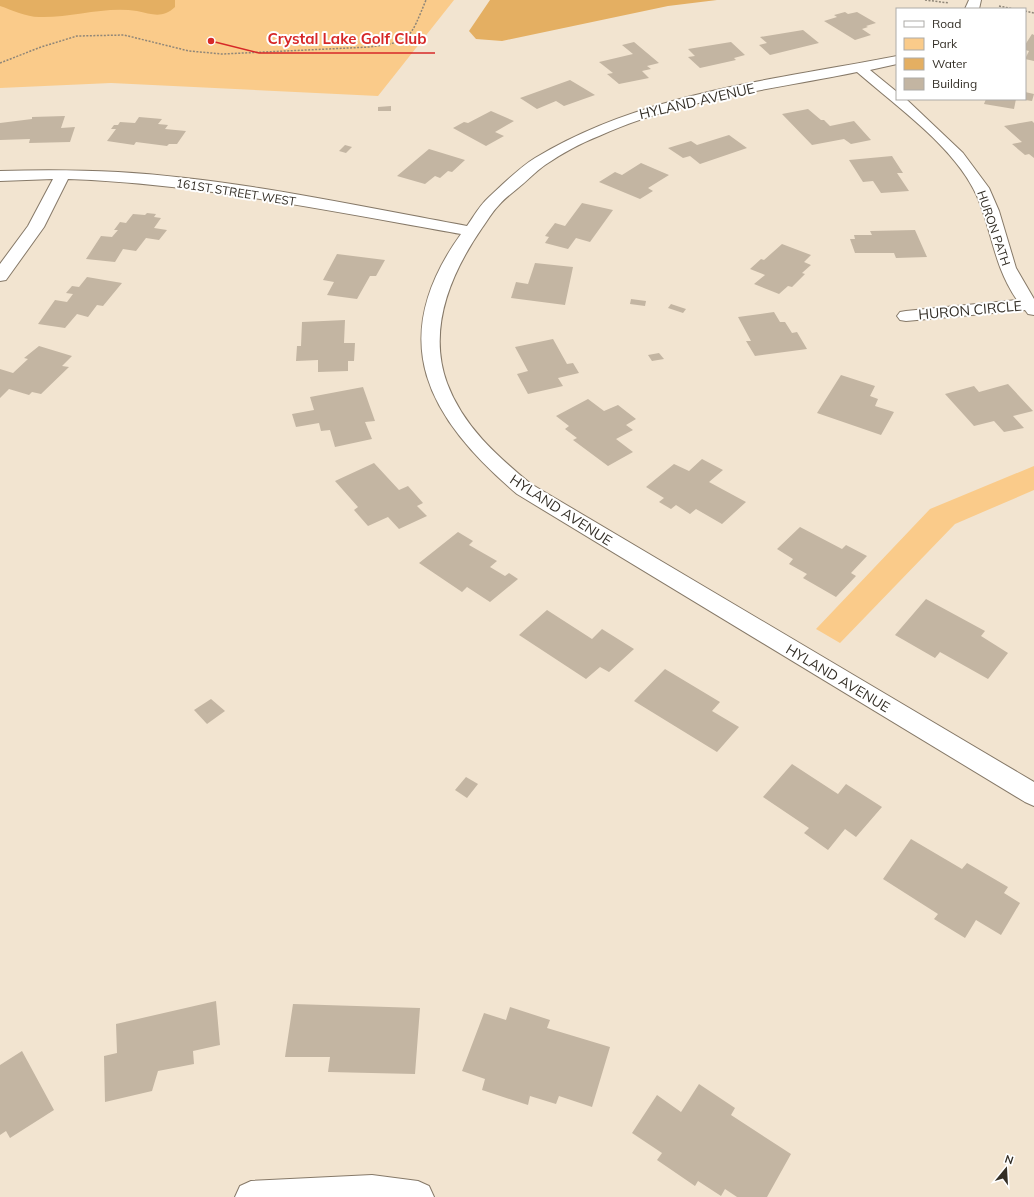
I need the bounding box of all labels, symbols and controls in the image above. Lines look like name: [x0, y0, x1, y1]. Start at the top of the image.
legend: [896, 8, 1026, 100]
text: Road: [932, 16, 961, 31]
callout: Crystal Lake Golf Club: [259, 26, 435, 53]
text: Crystal Lake Golf Club: [267, 29, 427, 48]
text: Park: [932, 36, 958, 51]
text: Water: [932, 56, 968, 71]
text: Building: [932, 76, 977, 91]
street label: HYLAND AVENUE: [637, 79, 757, 123]
street label: 161ST STREET WEST: [175, 175, 298, 209]
street label: HURON PATH: [974, 188, 1014, 268]
street label: HURON CIRCLE: [918, 297, 1022, 323]
street label: HYLAND AVENUE: [507, 470, 615, 550]
street label: HYLAND AVENUE: [783, 640, 893, 716]
north arrow: [986, 1149, 1026, 1189]
text: N: [1003, 1152, 1015, 1167]

